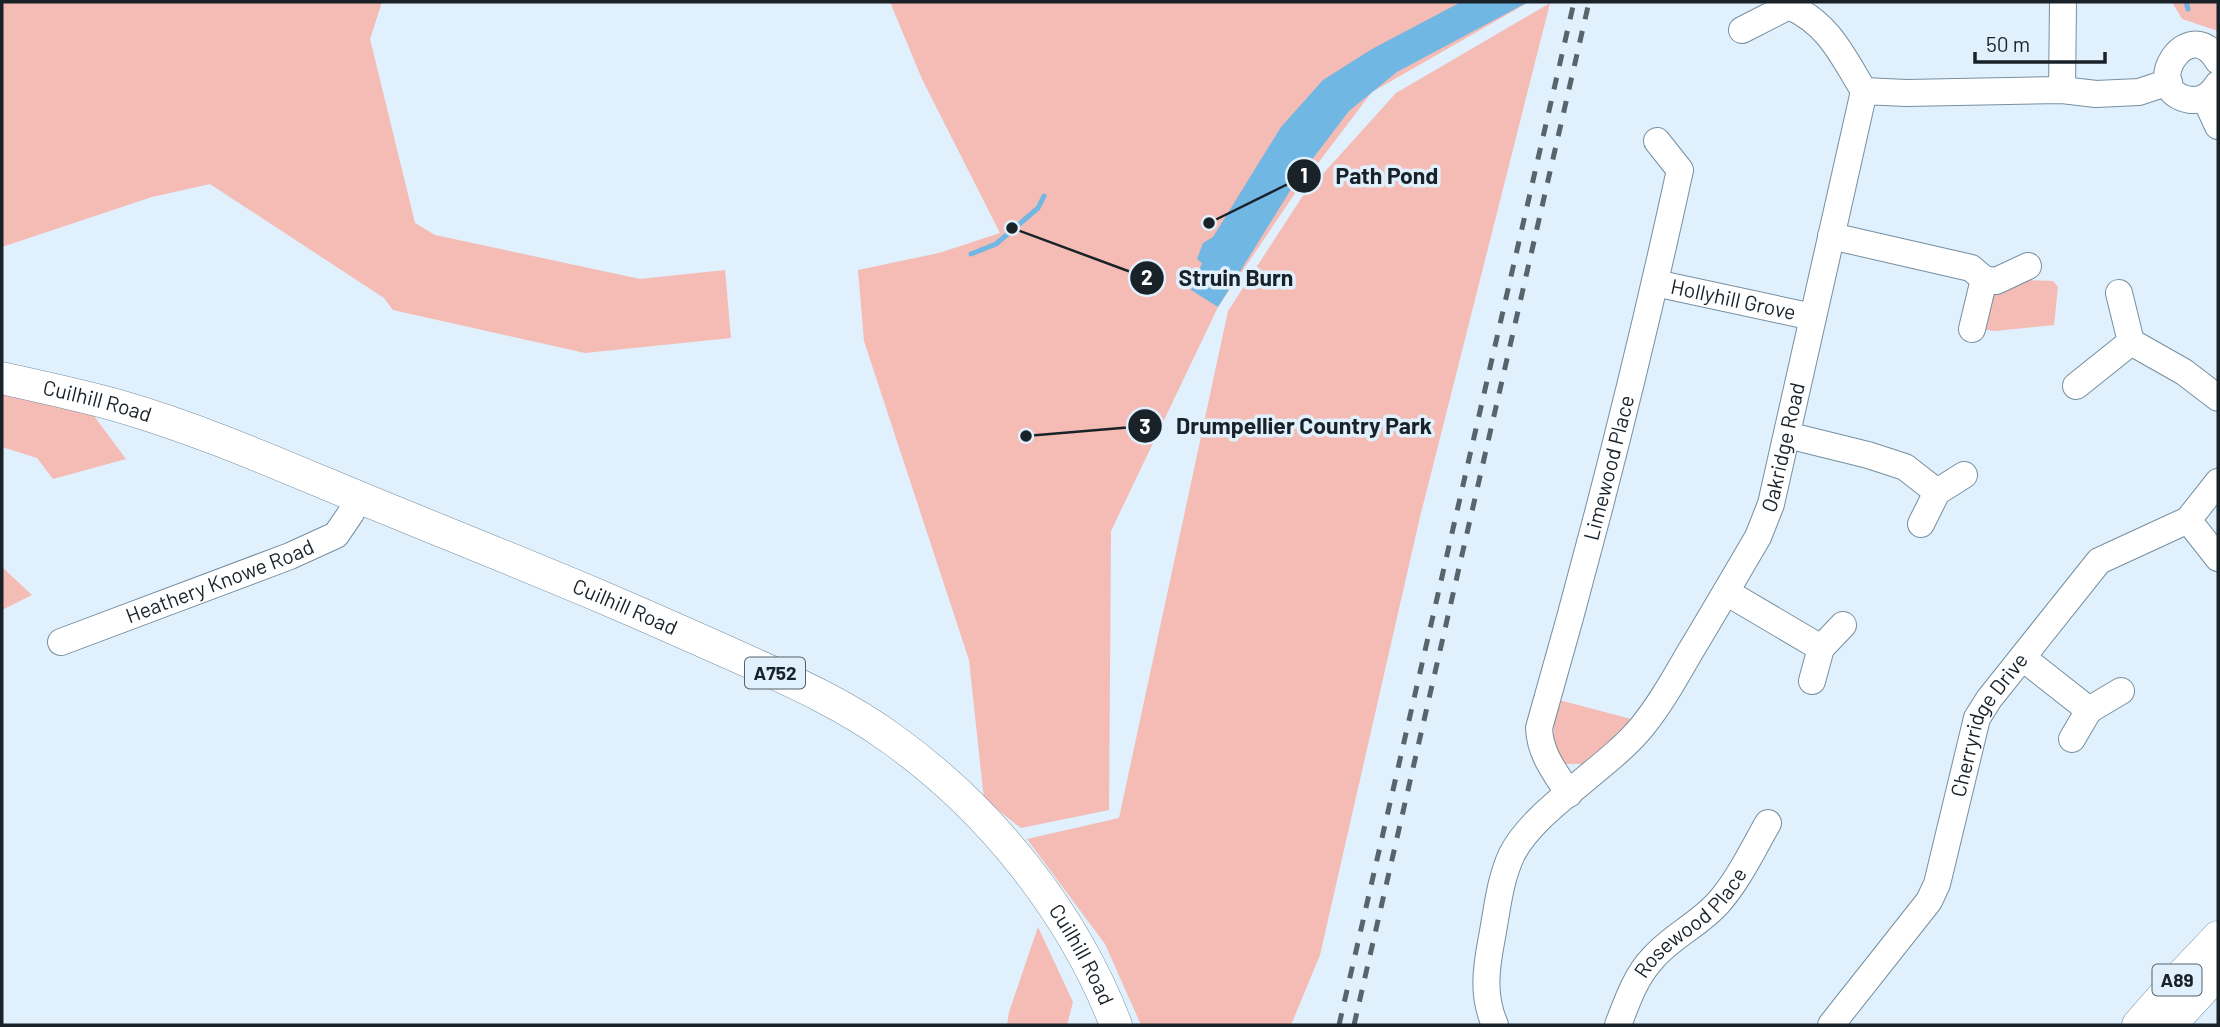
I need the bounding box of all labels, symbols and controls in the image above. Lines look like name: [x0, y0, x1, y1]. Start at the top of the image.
scale bar: [1975, 21, 2104, 65]
text: 50 m: [1986, 31, 2030, 56]
callout: Path Pond: [1287, 154, 1453, 198]
text: Path Pond: [1336, 161, 1438, 189]
text: 1: [1300, 162, 1308, 187]
callout: Struin Burn: [1130, 256, 1308, 300]
text: Struin Burn: [1179, 263, 1293, 291]
text: 2: [1141, 264, 1153, 289]
street label: Hollyhill Grove: [1669, 273, 1798, 324]
street label: Cuilhill Road: [41, 374, 155, 426]
street label: Oakridge Road: [1755, 380, 1809, 515]
street label: Limewood Place: [1577, 392, 1638, 543]
callout: Drumpellier Country Park: [1127, 404, 1446, 448]
text: Drumpellier Country Park: [1176, 411, 1432, 439]
text: 3: [1139, 413, 1151, 438]
street label: Heathery Knowe Road: [122, 533, 317, 628]
street label: Cuilhill Road: [570, 572, 682, 639]
street label: Cherryridge Drive: [1944, 647, 2032, 799]
road number: A752: [745, 658, 805, 688]
street label: Rosewood Place: [1628, 862, 1751, 982]
street label: Cuilhill Road: [1045, 899, 1120, 1008]
road number: A89: [2152, 964, 2202, 996]

